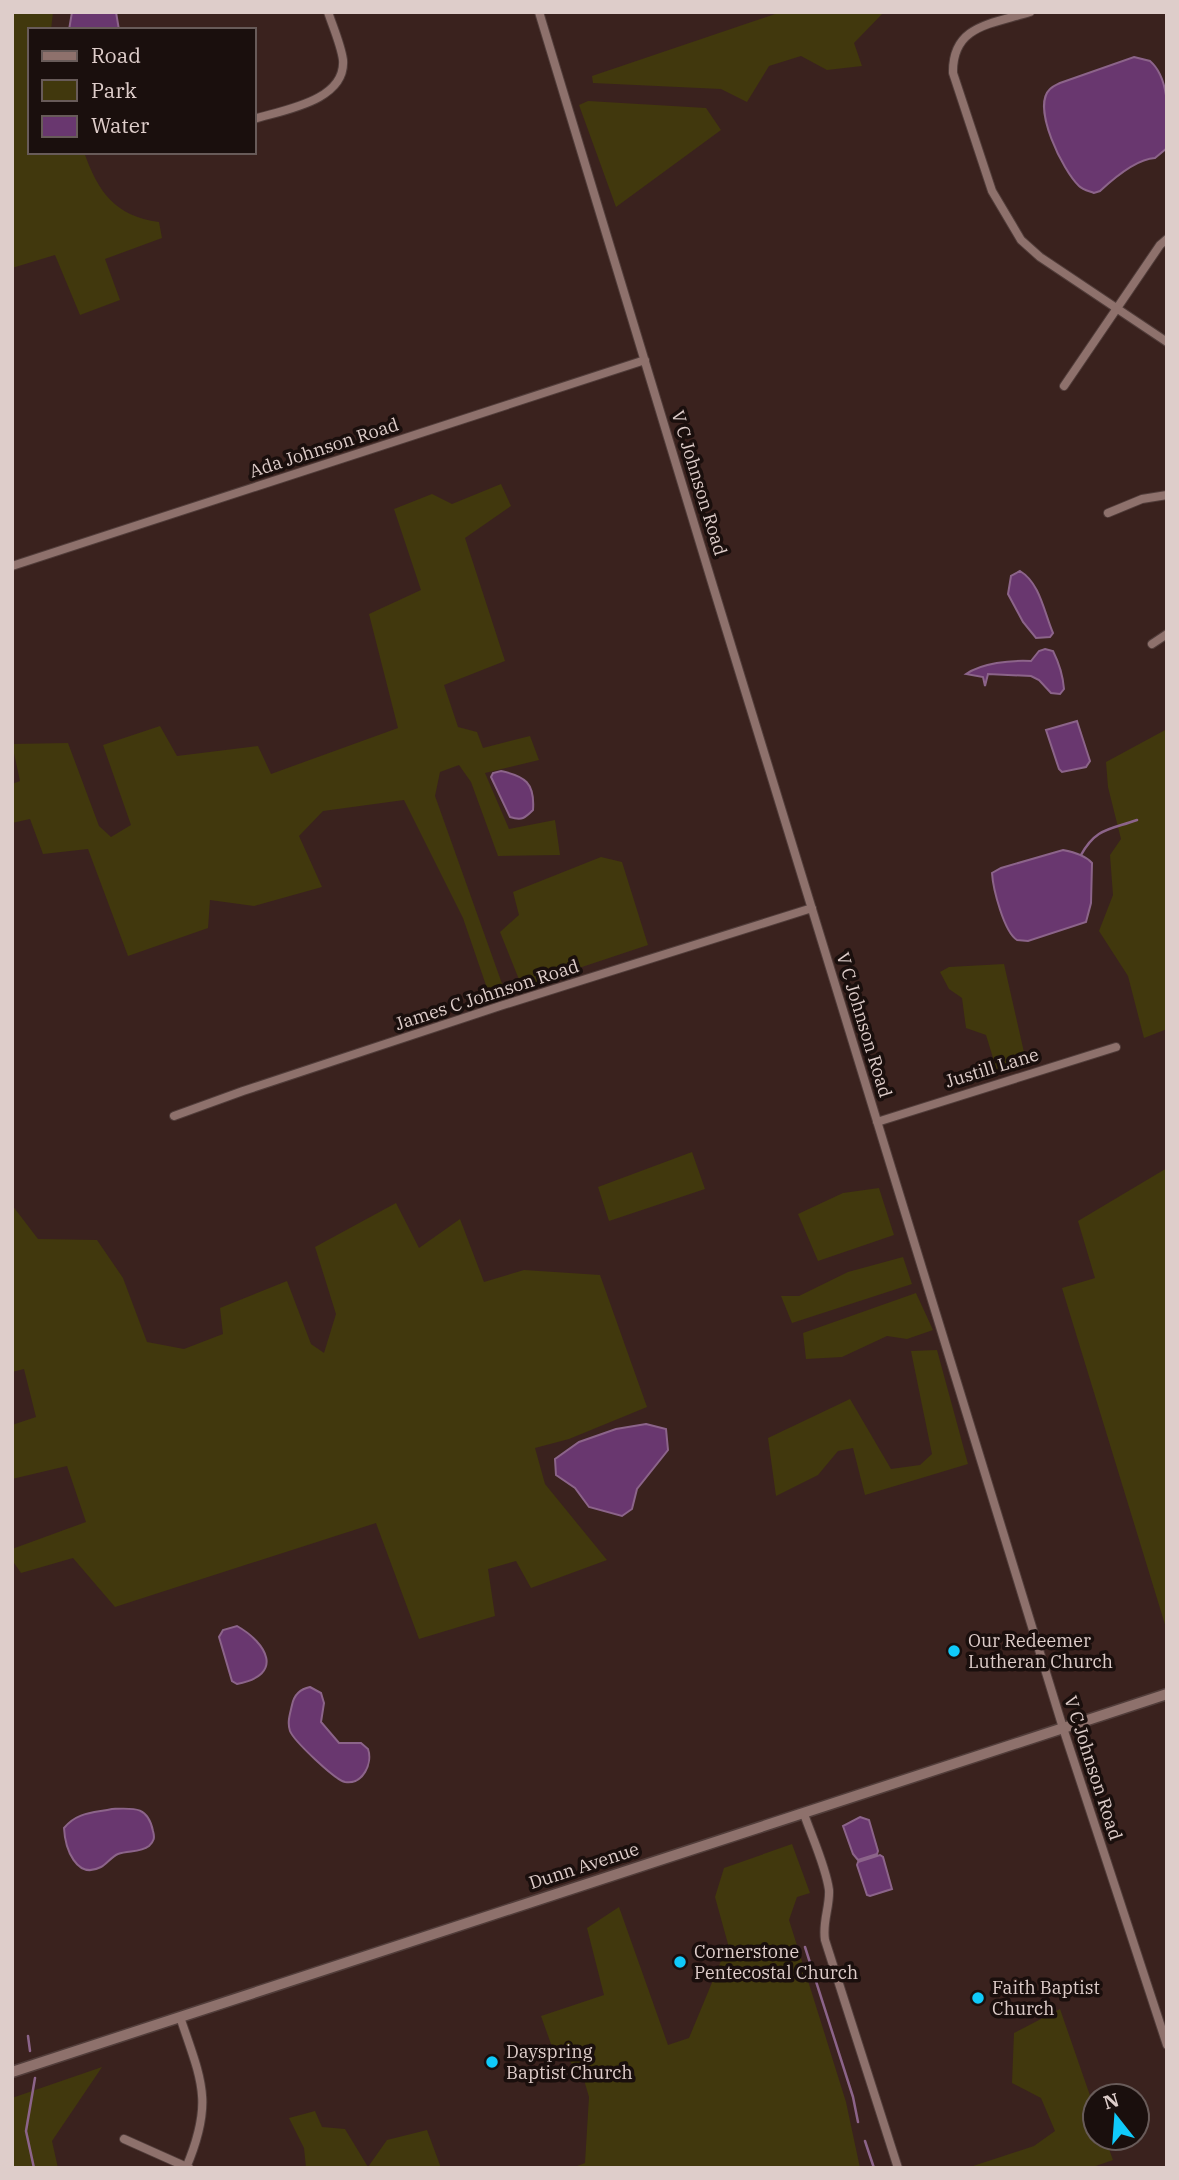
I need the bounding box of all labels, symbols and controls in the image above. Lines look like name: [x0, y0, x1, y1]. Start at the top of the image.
legend: [28, 28, 256, 154]
text: Road: [91, 41, 141, 69]
text: Park: [91, 76, 138, 104]
text: Water: [91, 111, 150, 139]
street label: V C Johnson Road: [666, 408, 732, 558]
street label: Ada Johnson Road: [246, 413, 401, 483]
street label: V C Johnson Road: [831, 950, 897, 1100]
street label: James C Johnson Road: [392, 954, 582, 1035]
street label: Justill Lane: [942, 1042, 1041, 1093]
place label: Our Redeemer Lutheran Church: [968, 1629, 1113, 1673]
marker: Our Redeemer Lutheran Church: [946, 1643, 962, 1659]
street label: V C Johnson Road: [1059, 1693, 1128, 1843]
street label: Dunn Avenue: [526, 1837, 642, 1894]
place label: Cornerstone Pentecostal Church: [694, 1940, 858, 1984]
marker: Cornerstone Pentecostal Church: [672, 1954, 688, 1970]
place label: Faith Baptist Church: [992, 1976, 1100, 2020]
marker: Faith Baptist Church: [970, 1990, 986, 2006]
place label: Dayspring Baptist Church: [506, 2040, 633, 2084]
marker: Dayspring Baptist Church: [484, 2054, 500, 2070]
north arrow: [1081, 2082, 1151, 2152]
text: N: [1100, 2087, 1122, 2114]

